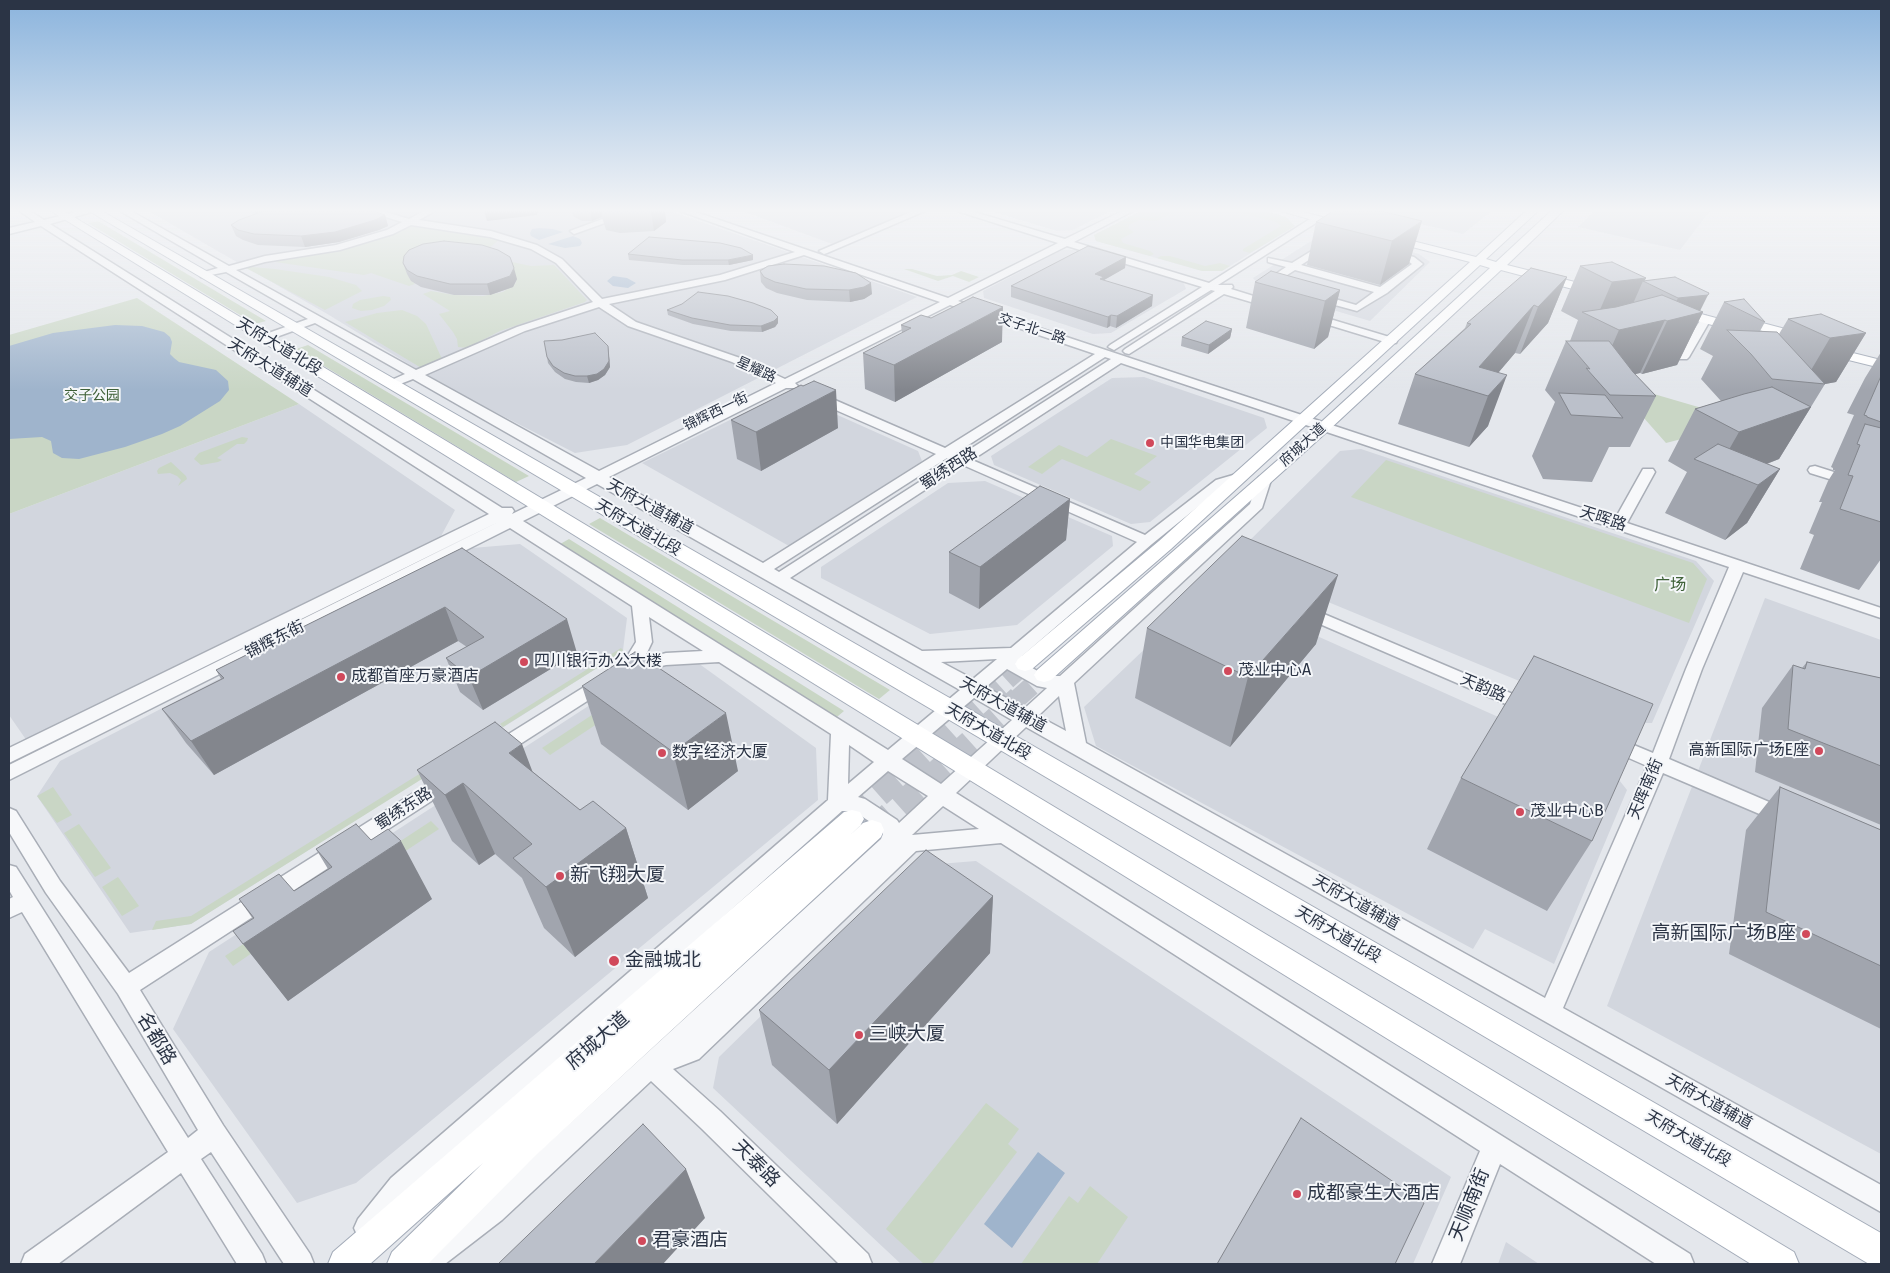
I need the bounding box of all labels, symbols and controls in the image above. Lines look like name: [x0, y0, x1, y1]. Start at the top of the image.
street label: 交子北一路: [996, 310, 1068, 348]
street label: 天府大道北段: [233, 314, 325, 380]
street label: 天府大道辅道: [224, 334, 316, 402]
street label: 星耀路: [733, 354, 779, 386]
park label: 交子公园: [64, 388, 120, 404]
street label: 锦辉西一街: [681, 389, 751, 435]
street label: 府城大道: [1277, 420, 1329, 470]
place label: 中国华电集团: [1160, 435, 1244, 451]
marker: 中国华电集团: [1144, 437, 1156, 449]
street label: 蜀绣西路: [917, 444, 981, 494]
street label: 天府大道辅道: [603, 475, 697, 539]
street label: 天府大道北段: [592, 496, 684, 560]
street label: 天晖路: [1577, 502, 1629, 536]
park label: 广场: [1654, 576, 1686, 596]
street label: 锦辉东街: [242, 617, 308, 663]
place label: 四川银行办公大楼: [534, 652, 662, 672]
marker: 四川银行办公大楼: [518, 656, 530, 668]
place label: 茂业中心A: [1238, 661, 1311, 681]
marker: 茂业中心A: [1222, 665, 1234, 677]
place label: 成都首座万豪酒店: [351, 667, 479, 687]
street label: 天韵路: [1457, 670, 1509, 706]
marker: 成都首座万豪酒店: [335, 671, 347, 683]
street label: 天府大道辅道: [956, 673, 1050, 737]
street label: 天府大道北段: [942, 700, 1034, 764]
place label: 高新国际广场E座: [1688, 741, 1809, 761]
place label: 数字经济大厦: [672, 743, 768, 763]
marker: 高新国际广场E座: [1813, 745, 1825, 757]
marker: 数字经济大厦: [656, 747, 668, 759]
street label: 天晖南街: [1625, 756, 1667, 822]
street label: 蜀绣东路: [372, 784, 436, 834]
place label: 茂业中心B: [1530, 802, 1604, 822]
marker: 茂业中心B: [1514, 806, 1526, 818]
place label: 新飞翔大厦: [570, 865, 665, 887]
marker: 新飞翔大厦: [554, 870, 566, 882]
street label: 天府大道辅道: [1309, 871, 1403, 935]
street label: 天府大道北段: [1292, 903, 1384, 967]
place label: 高新国际广场B座: [1651, 923, 1796, 945]
marker: 高新国际广场B座: [1800, 928, 1812, 940]
place label: 金融城北: [625, 950, 701, 972]
marker: 金融城北: [607, 954, 621, 968]
street label: 府城大道: [562, 1007, 634, 1075]
street label: 名都路: [132, 1009, 180, 1069]
place label: 三峡大厦: [869, 1024, 945, 1046]
marker: 三峡大厦: [853, 1029, 865, 1041]
street label: 天府大道辅道: [1662, 1070, 1756, 1134]
street label: 天府大道北段: [1642, 1107, 1734, 1171]
street label: 天泰路: [728, 1136, 784, 1192]
street label: 天顺南街: [1445, 1165, 1495, 1245]
place label: 成都豪生大酒店: [1307, 1183, 1440, 1205]
marker: 成都豪生大酒店: [1291, 1188, 1303, 1200]
place label: 君豪酒店: [652, 1230, 728, 1252]
marker: 君豪酒店: [636, 1235, 648, 1247]

